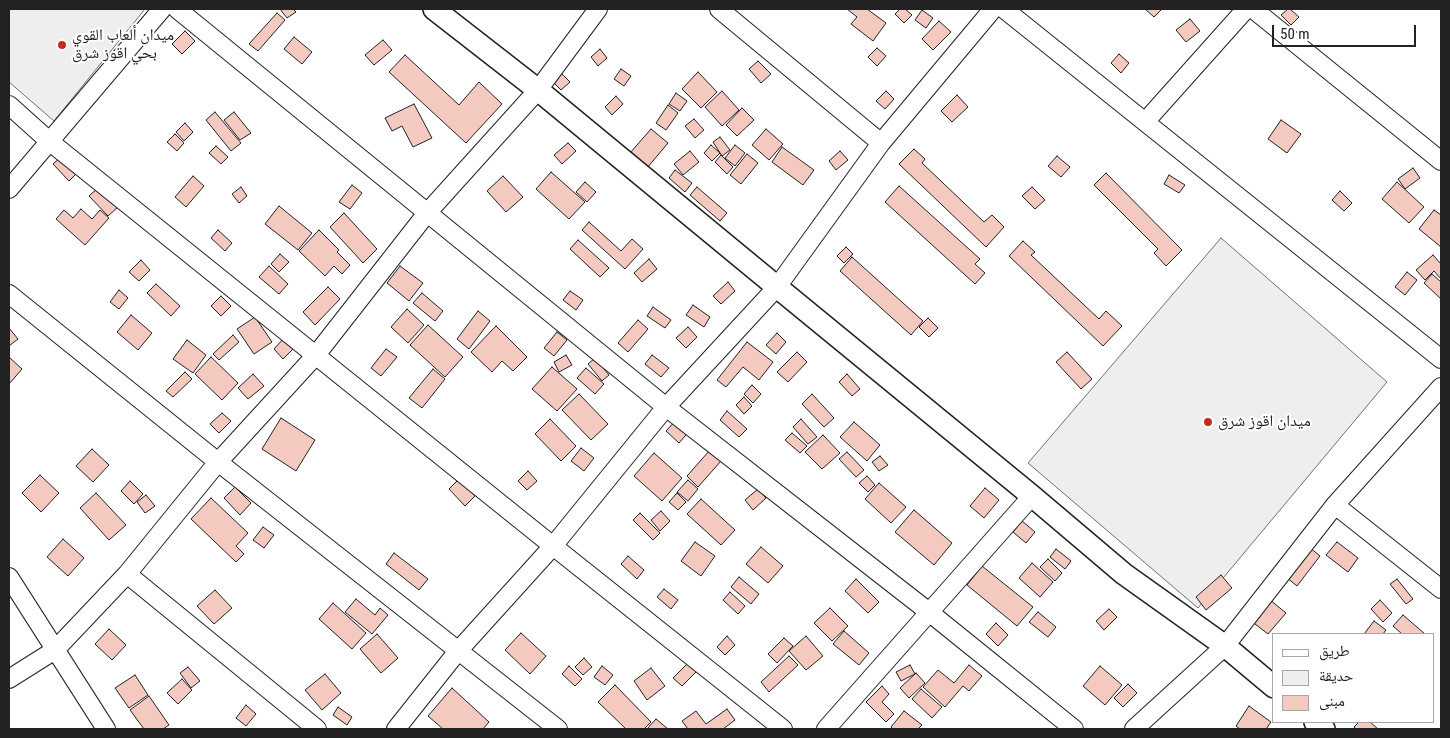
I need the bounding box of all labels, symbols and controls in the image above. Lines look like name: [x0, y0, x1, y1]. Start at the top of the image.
scale bar: [1275, 15, 1419, 47]
text: 50 m: [1280, 25, 1310, 43]
place label: ميدان ألعاب القوي بحي اقوز شرق: [72, 26, 174, 64]
marker: ميدان ألعاب القوي بحي اقوز شرق: [56, 39, 68, 51]
place label: ميدان اقوز شرق: [1218, 412, 1311, 432]
marker: ميدان اقوز شرق: [1202, 416, 1214, 428]
legend: [1272, 633, 1435, 723]
text: طريق: [1319, 642, 1350, 660]
text: حديقة: [1319, 667, 1353, 685]
text: مبنى: [1319, 692, 1345, 710]

